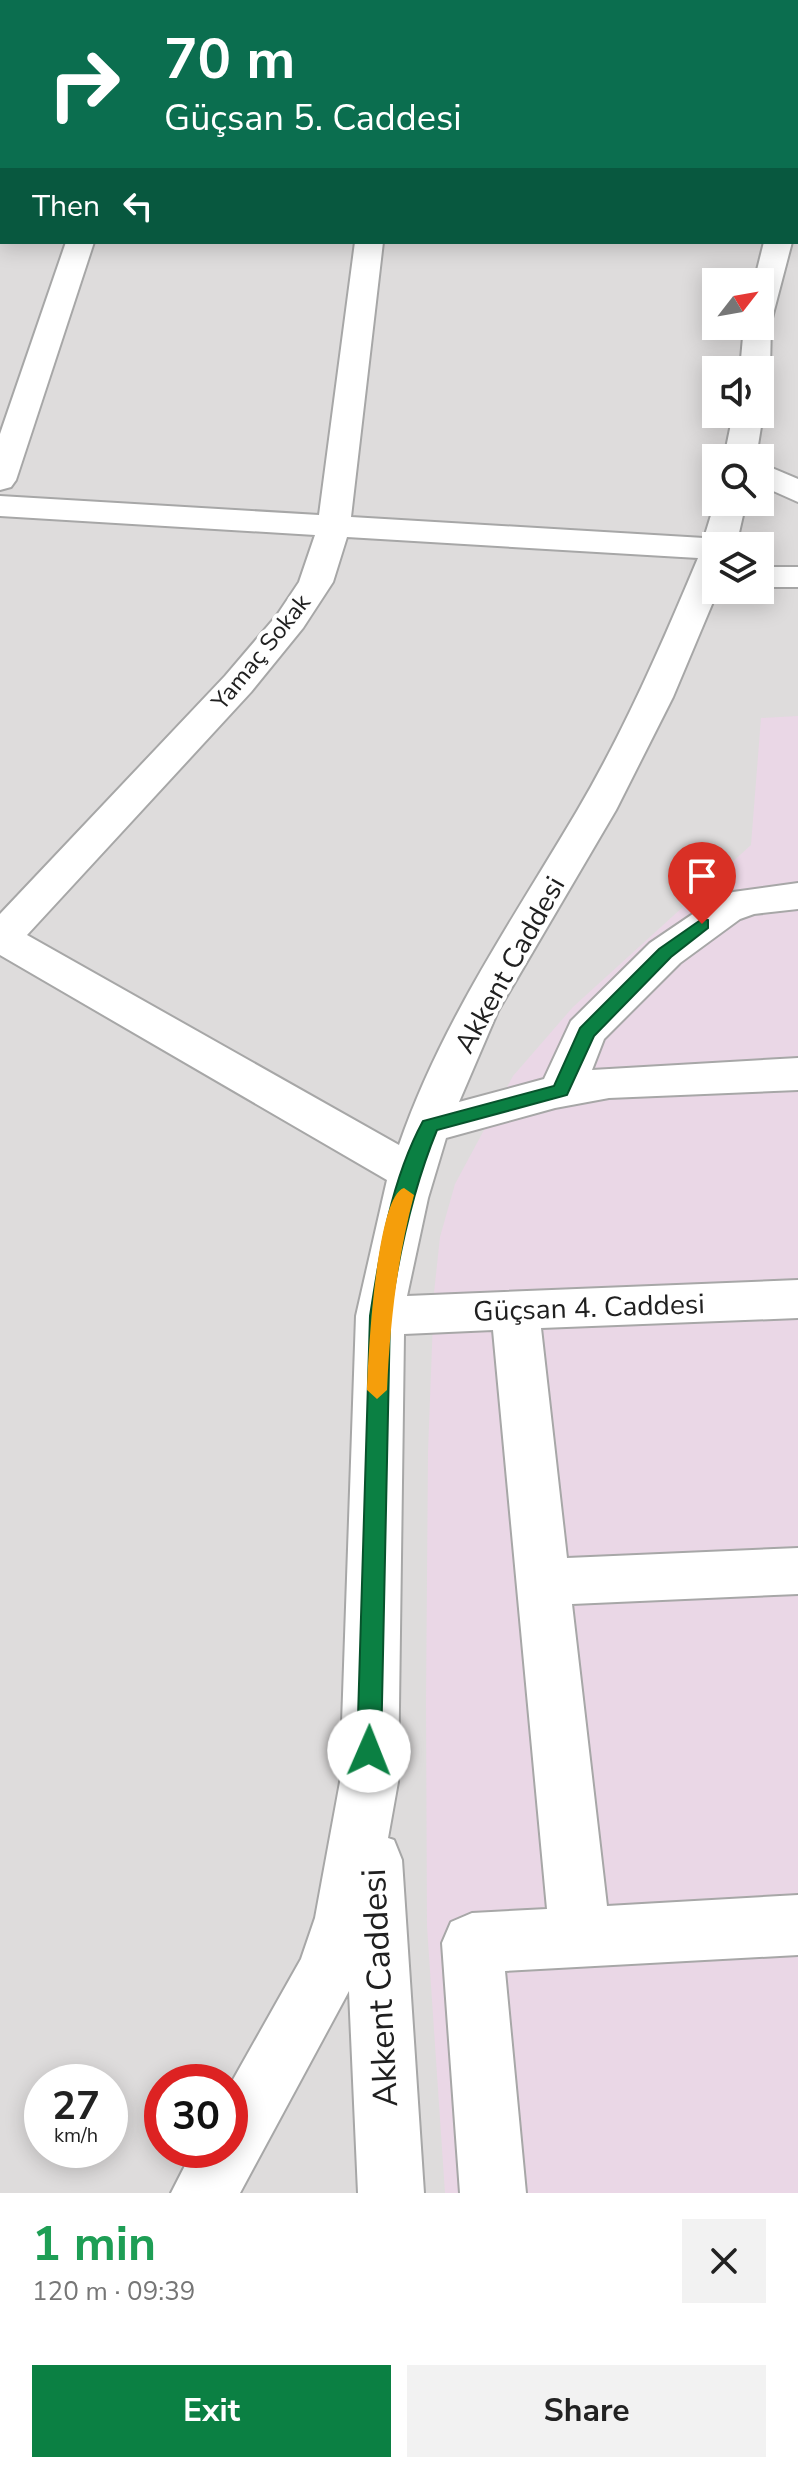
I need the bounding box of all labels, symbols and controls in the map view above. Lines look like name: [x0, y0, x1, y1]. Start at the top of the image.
text: 70 m: [164, 21, 295, 98]
icon: right: [32, 32, 136, 136]
text: Güçsan 5. Caddesi: [164, 94, 462, 143]
icon: left: [116, 184, 160, 228]
text: Then: [32, 186, 100, 227]
north arrow: [702, 268, 774, 340]
map controls: [702, 268, 774, 604]
button: sound: [702, 356, 774, 428]
button: search: [702, 444, 774, 516]
button: layers: [702, 532, 774, 604]
street label: Yamaç Sokak: [204, 587, 318, 717]
pin: [668, 842, 736, 924]
icon: arrive: [680, 854, 724, 898]
street label: Akkent Caddesi: [446, 870, 574, 1060]
street label: Güçsan 4. Caddesi: [473, 1285, 705, 1331]
position arrow: [327, 1709, 411, 1793]
street label: Akkent Caddesi: [351, 1868, 409, 2108]
speed limit sign: 30: [144, 2064, 248, 2168]
text: 27: [52, 2079, 100, 2133]
text: km/h: [54, 2122, 98, 2149]
text: 1 min: [32, 2211, 156, 2277]
button: close: [682, 2219, 766, 2303]
text: 120 m · 09:39: [32, 2274, 195, 2309]
button: Exit: [32, 2365, 391, 2457]
button: Share: [407, 2365, 766, 2457]

